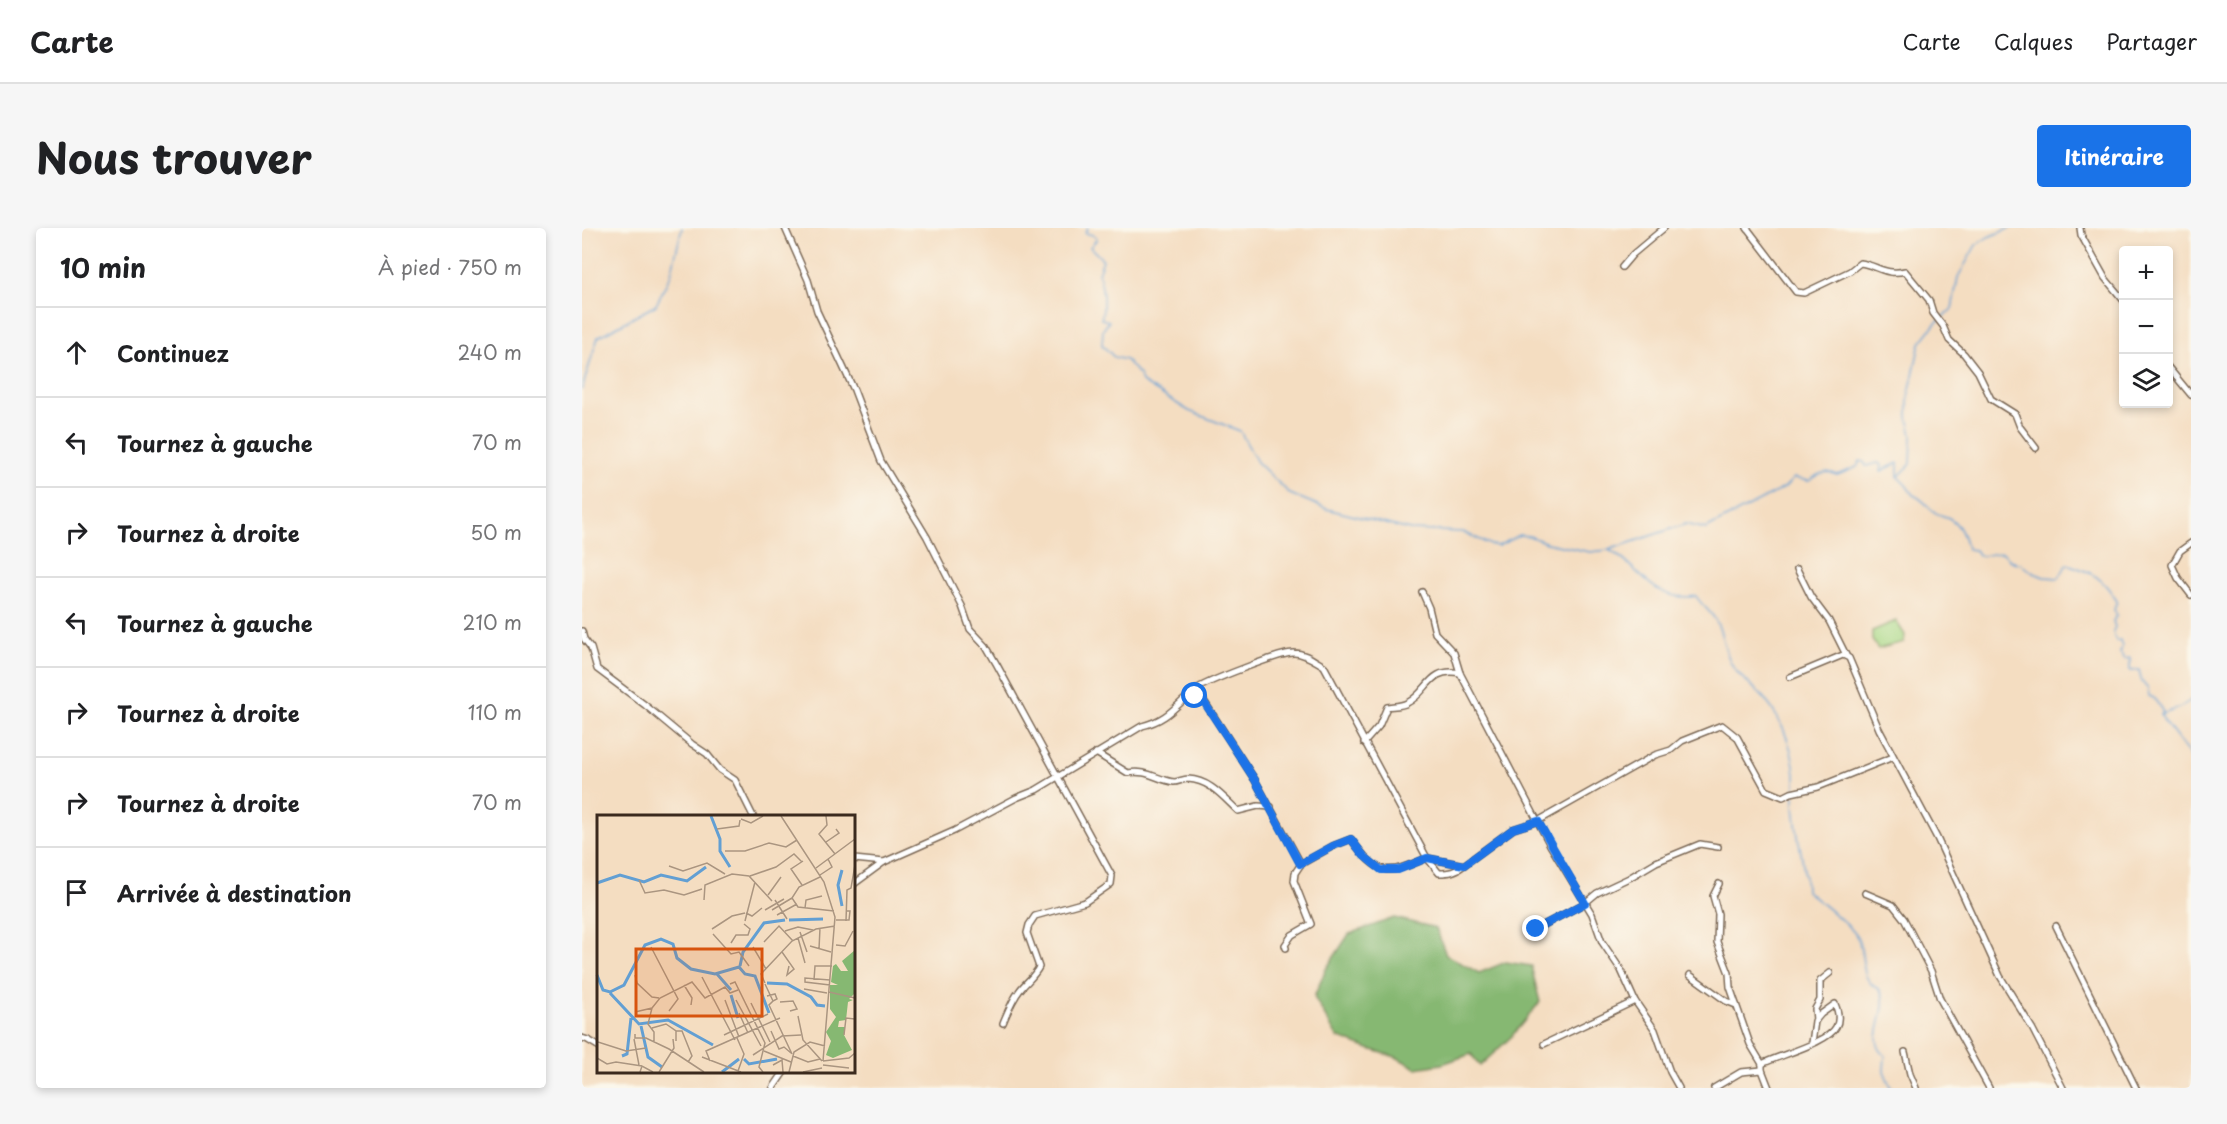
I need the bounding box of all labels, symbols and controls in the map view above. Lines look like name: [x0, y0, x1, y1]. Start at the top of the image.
text: Carte: [30, 20, 114, 63]
text: Carte: [1903, 25, 1961, 57]
text: Calques: [1994, 25, 2073, 57]
text: Partager: [2106, 25, 2197, 57]
text: Nous trouver: [36, 125, 312, 188]
button: Itinéraire: [2037, 125, 2191, 187]
map controls: [2119, 246, 2173, 408]
button: +: [2119, 246, 2173, 300]
text: 10 min: [60, 248, 146, 287]
text: À pied · 750 m: [378, 252, 522, 282]
button: −: [2119, 300, 2173, 354]
icon: ahead: [60, 336, 93, 369]
text: Continuez: [117, 336, 229, 369]
text: 240 m: [457, 337, 522, 367]
button: layers: [2119, 354, 2173, 408]
icon: left: [60, 426, 93, 459]
text: Tournez à gauche: [117, 426, 313, 459]
text: 70 m: [472, 427, 522, 457]
icon: right: [60, 516, 93, 549]
text: Tournez à droite: [117, 516, 300, 549]
text: 50 m: [470, 517, 522, 547]
icon: left: [60, 606, 93, 639]
text: Tournez à gauche: [117, 606, 313, 639]
text: 210 m: [463, 607, 522, 637]
route start: [1181, 682, 1207, 708]
icon: right: [60, 696, 93, 729]
text: Tournez à droite: [117, 696, 300, 729]
text: 110 m: [468, 697, 522, 727]
icon: right: [60, 786, 93, 819]
text: Tournez à droite: [117, 786, 300, 819]
text: 70 m: [472, 787, 522, 817]
inset map: [597, 815, 855, 1073]
icon: arrive: [60, 876, 93, 909]
text: Arrivée à destination: [117, 876, 351, 909]
route end: [1522, 915, 1548, 941]

